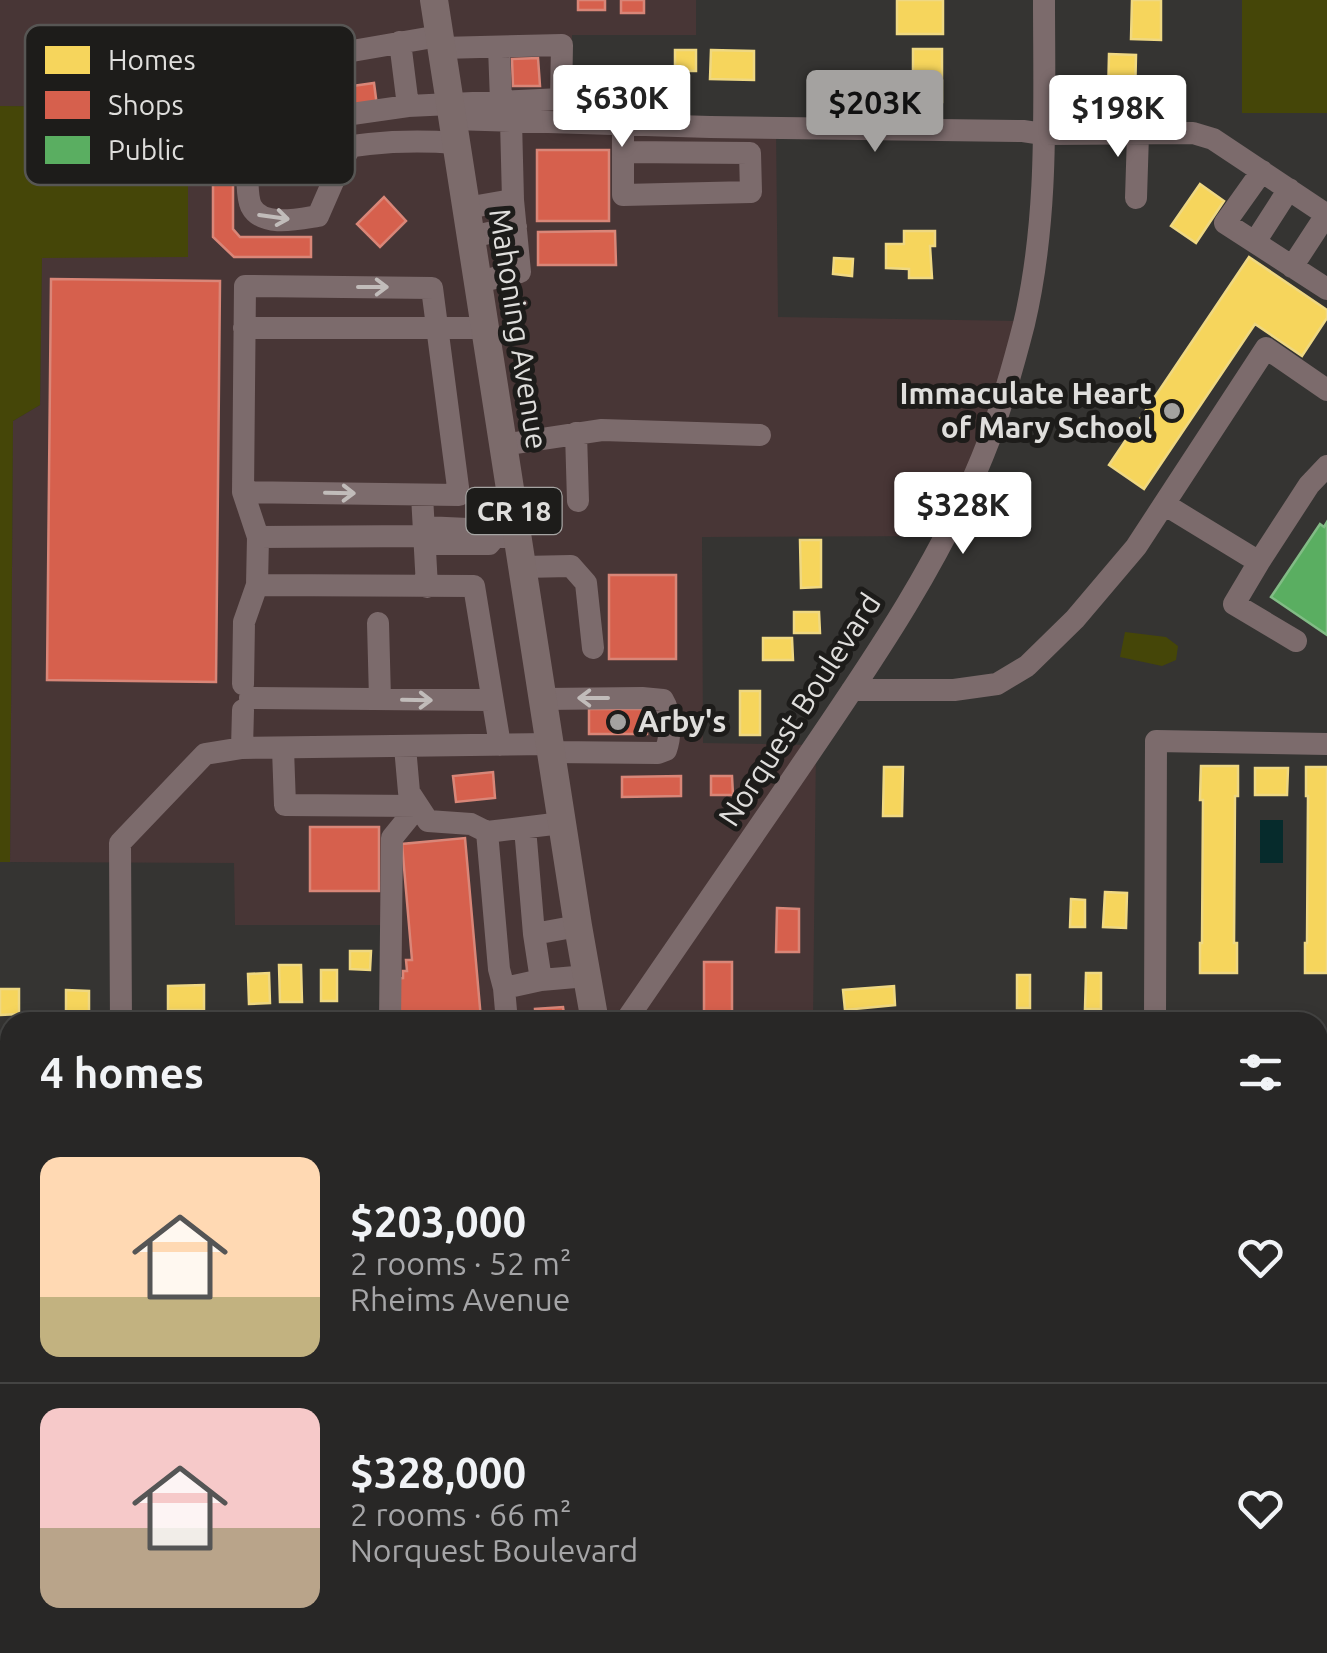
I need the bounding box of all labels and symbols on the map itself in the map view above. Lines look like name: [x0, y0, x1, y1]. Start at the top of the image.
legend: [25, 25, 355, 185]
text: Homes: [108, 44, 196, 75]
pin: $630K: [552, 65, 692, 150]
pin: $203K: [805, 70, 945, 155]
pin: $198K: [1048, 75, 1188, 160]
text: Shops: [108, 89, 184, 120]
text: Public: [108, 134, 184, 165]
street label: Mahoning Avenue: [483, 206, 555, 451]
one-way arrow: [257, 209, 290, 227]
one-way arrow: [356, 278, 389, 296]
place label: Immaculate Heart of Mary School: [900, 376, 1152, 444]
marker: Immaculate Heart of Mary School: [1161, 400, 1183, 422]
pin: $328K: [893, 472, 1033, 557]
one-way arrow: [324, 484, 356, 503]
road number: CR 18: [466, 488, 562, 534]
street label: Norquest Boulevard: [711, 587, 887, 832]
one-way arrow: [577, 688, 610, 708]
one-way arrow: [401, 690, 433, 709]
place label: Arby's: [638, 704, 727, 738]
marker: Arby's: [607, 711, 629, 733]

